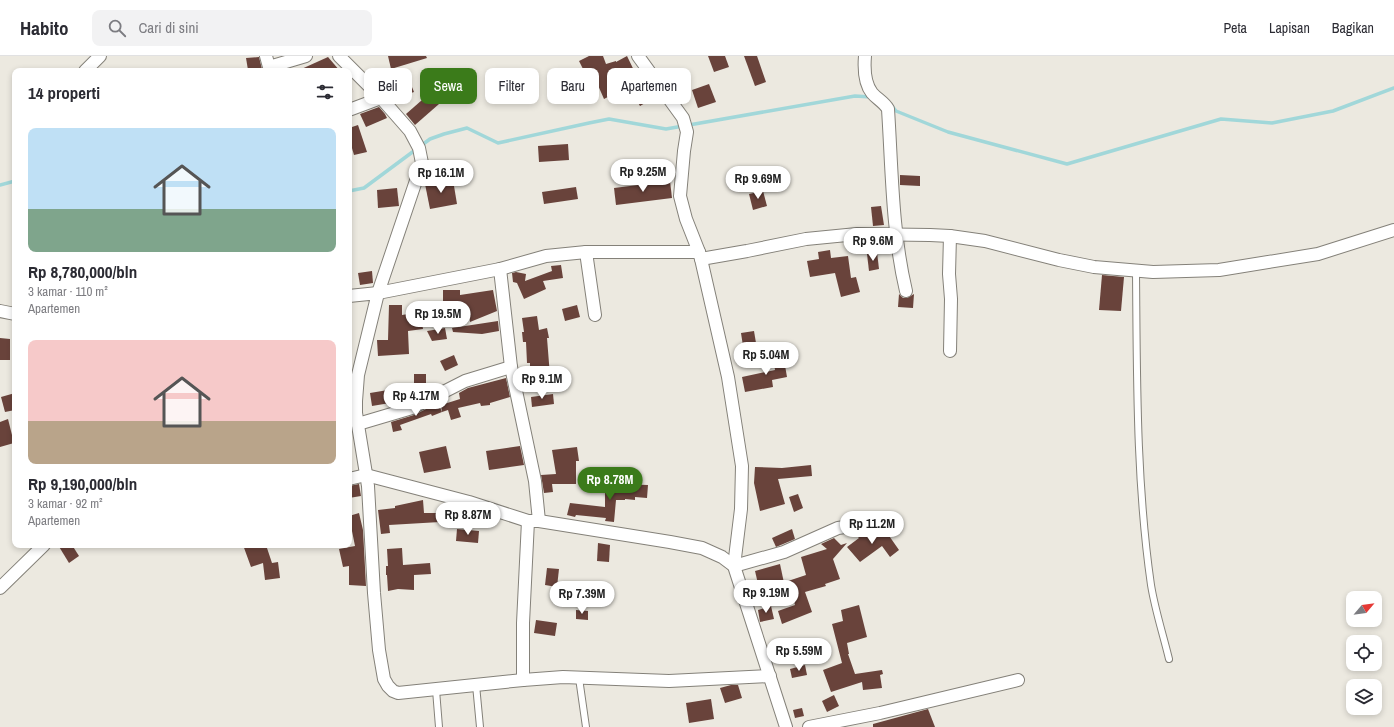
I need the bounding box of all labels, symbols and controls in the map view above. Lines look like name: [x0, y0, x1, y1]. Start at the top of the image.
search box: [92, 10, 372, 46]
text: Habito: [20, 15, 68, 41]
icon: search: [106, 17, 128, 39]
text: Cari di sini: [138, 17, 199, 38]
text: Peta: [1223, 19, 1247, 37]
text: Lapisan: [1269, 19, 1310, 37]
text: Bagikan: [1332, 19, 1374, 37]
chip: Beli: [364, 68, 412, 104]
chip: Sewa: [420, 68, 477, 104]
chip: Filter: [485, 68, 539, 104]
chip: Baru: [547, 68, 599, 104]
chip: Apartemen: [607, 68, 691, 104]
text: 14 properti: [28, 81, 100, 104]
icon: filters: [314, 81, 336, 103]
icon: home: [146, 154, 218, 226]
pin: Rp 9.25M: [602, 159, 684, 193]
pin: Rp 16.1M: [400, 160, 482, 194]
text: Rp 9.25M: [620, 163, 666, 180]
text: Rp 16.1M: [418, 164, 464, 181]
pin: Rp 9.69M: [717, 166, 799, 200]
text: Rp 9.69M: [735, 170, 781, 187]
pin: Rp 9.6M: [836, 228, 910, 262]
text: Rp 9.6M: [853, 232, 893, 249]
text: Rp 8,780,000/bln: [28, 260, 137, 283]
text: 3 kamar · 110 m²: [28, 283, 108, 300]
text: Apartemen: [28, 300, 80, 317]
pin: Rp 19.5M: [397, 301, 479, 335]
text: Rp 19.5M: [415, 305, 461, 322]
pin: Rp 5.04M: [725, 342, 807, 376]
text: Rp 5.04M: [743, 346, 789, 363]
icon: home: [146, 366, 218, 438]
pin: Rp 9.1M: [505, 366, 579, 400]
text: Rp 9.1M: [522, 370, 562, 387]
pin: Rp 4.17M: [375, 383, 457, 417]
text: Rp 4.17M: [393, 387, 439, 404]
pin: Rp 8.78M: [569, 467, 651, 501]
text: Rp 8.78M: [587, 471, 633, 488]
text: Rp 9,190,000/bln: [28, 472, 137, 495]
text: 3 kamar · 92 m²: [28, 495, 103, 512]
pin: Rp 8.87M: [427, 502, 509, 536]
text: Rp 8.87M: [445, 506, 491, 523]
pin: Rp 11.2M: [831, 511, 913, 545]
text: Apartemen: [28, 512, 80, 529]
text: Rp 11.2M: [849, 515, 895, 532]
pin: Rp 9.19M: [725, 580, 807, 614]
pin: Rp 7.39M: [541, 581, 623, 615]
text: Rp 9.19M: [743, 584, 789, 601]
text: Rp 7.39M: [559, 585, 605, 602]
north arrow: [1346, 591, 1382, 627]
map controls: [1346, 591, 1382, 715]
button: locate: [1346, 635, 1382, 671]
pin: Rp 5.59M: [758, 638, 840, 672]
text: Rp 5.59M: [776, 642, 822, 659]
button: layers: [1346, 679, 1382, 715]

